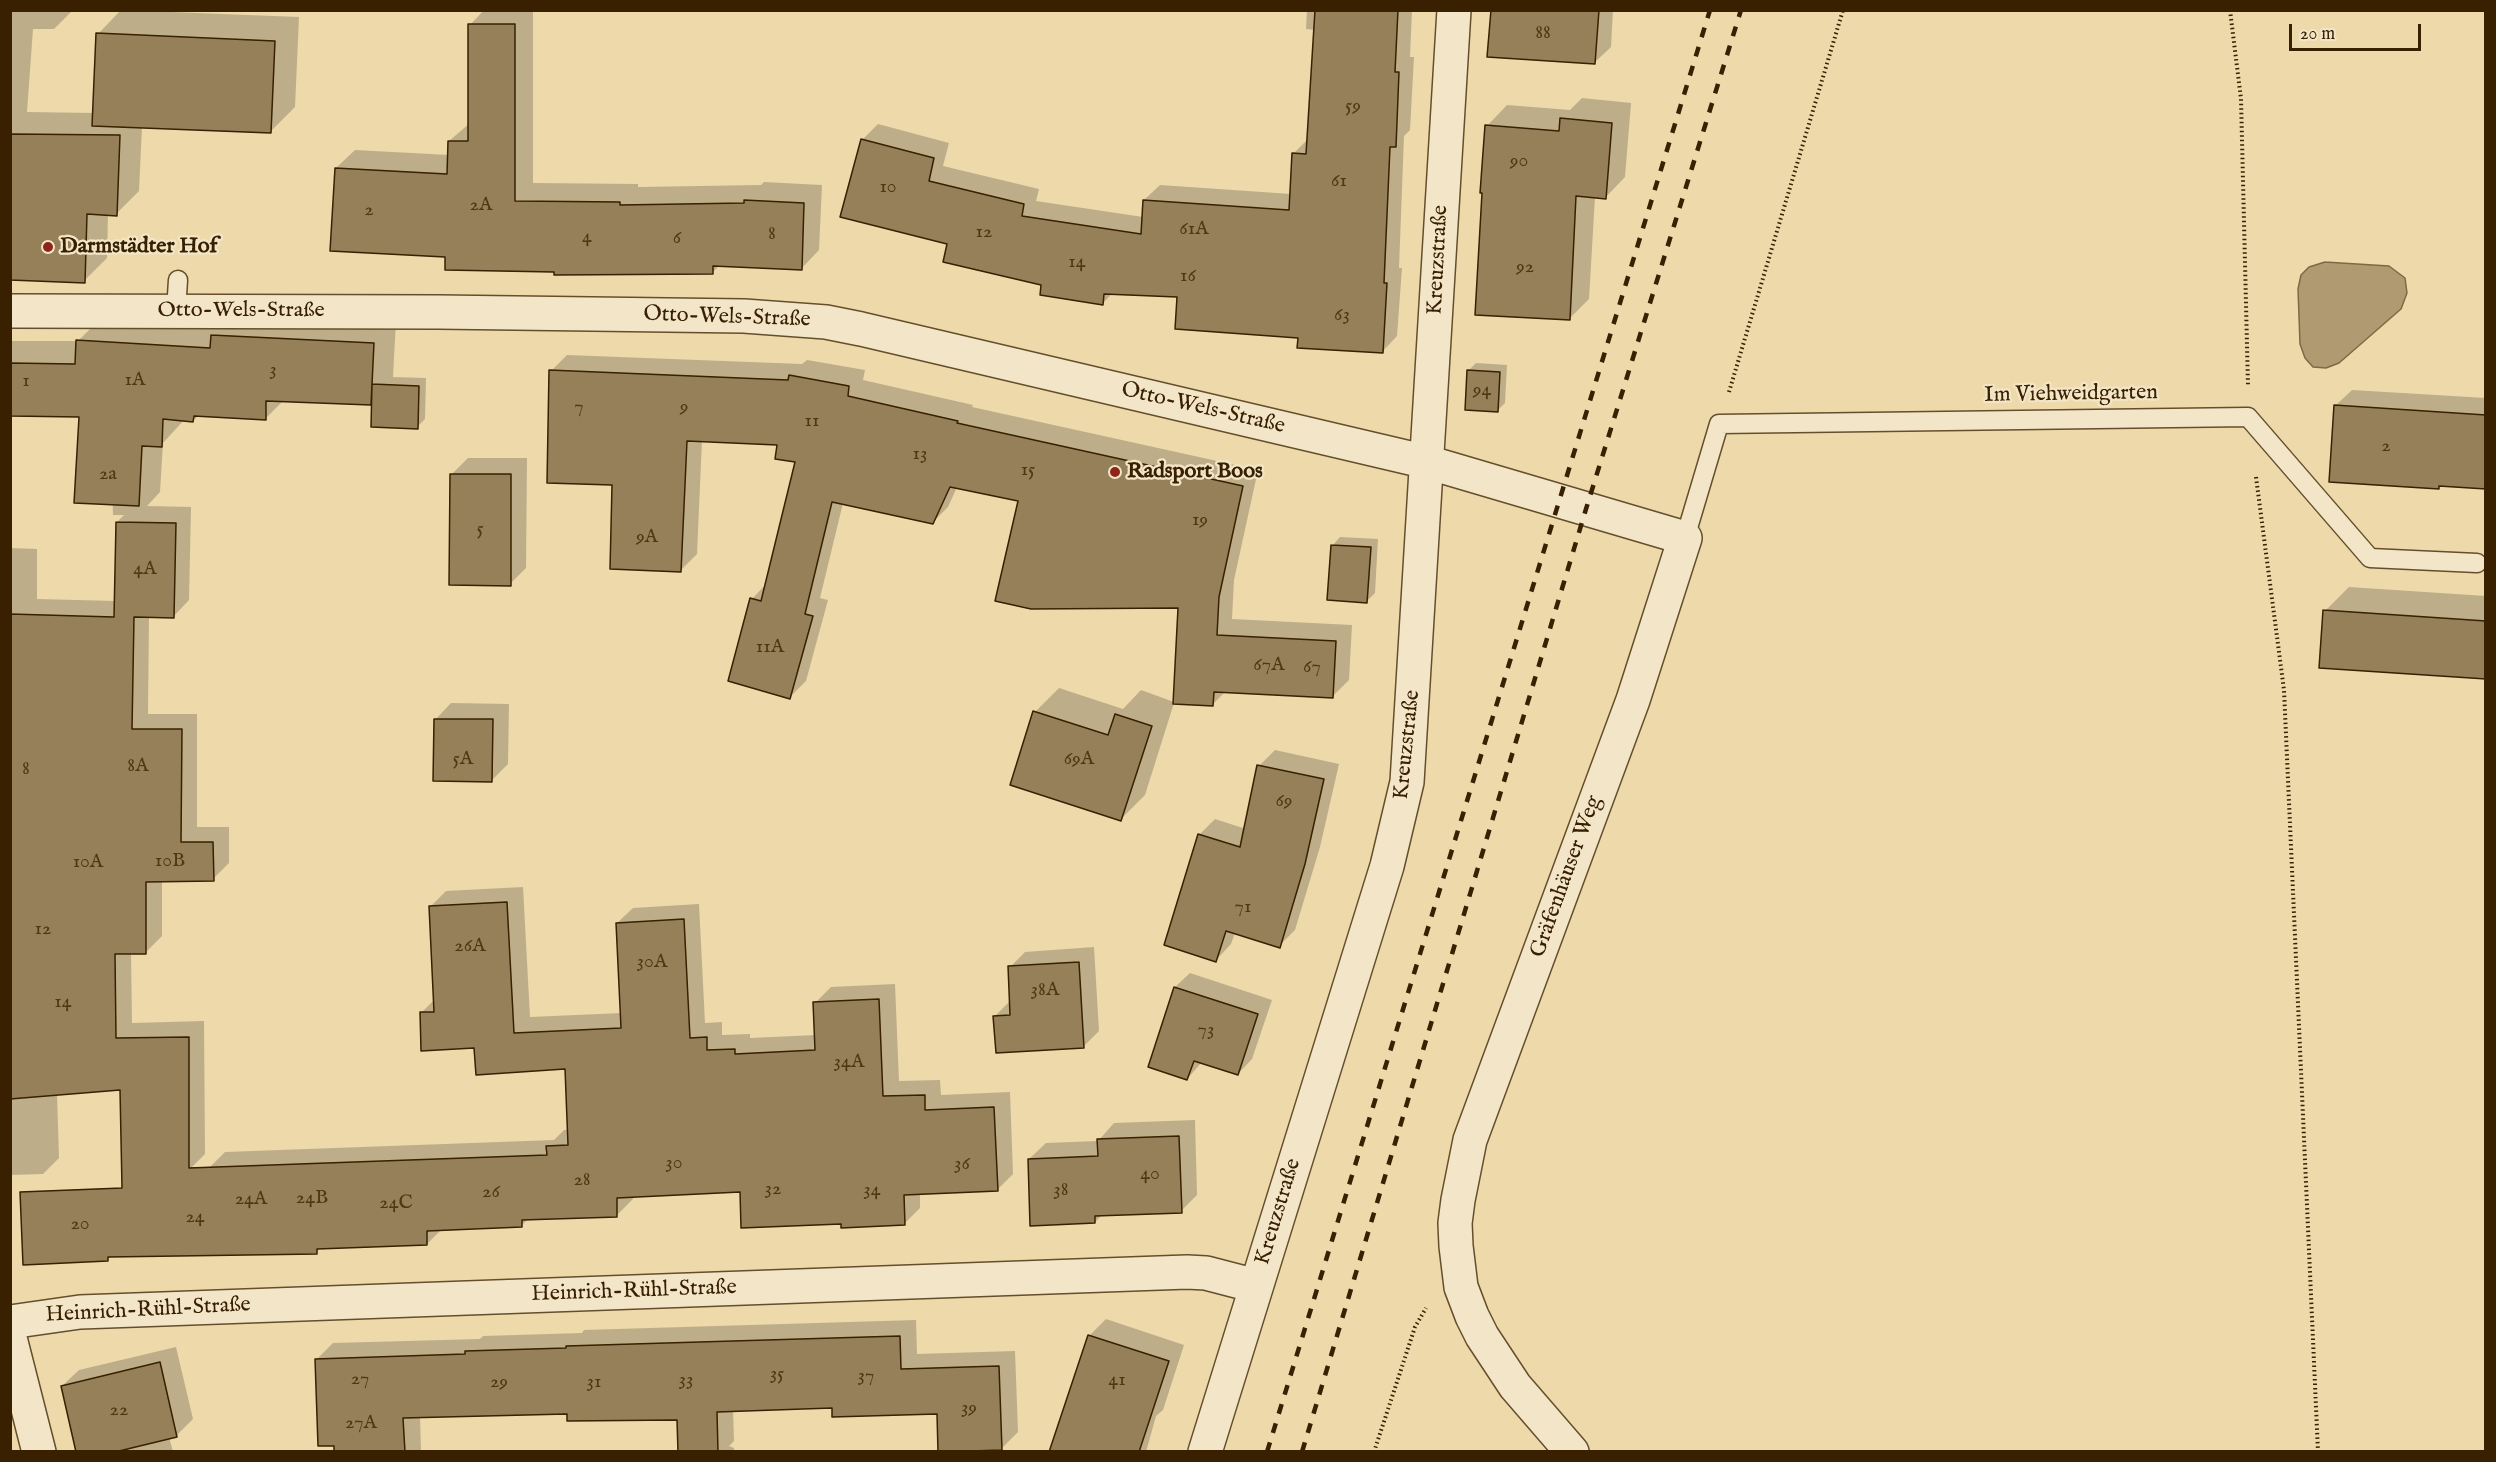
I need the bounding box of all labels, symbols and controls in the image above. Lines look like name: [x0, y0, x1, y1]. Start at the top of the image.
scale bar: [2292, 12, 2424, 50]
house number: 88: [1535, 22, 1551, 46]
text: 20 m: [2300, 23, 2335, 46]
house number: 59: [1345, 95, 1361, 119]
house number: 90: [1510, 150, 1528, 174]
house number: 61: [1331, 170, 1347, 194]
house number: 10: [879, 176, 897, 200]
house number: 2A: [470, 194, 492, 218]
house number: 2: [364, 199, 374, 223]
street label: Kreuzstraße: [1423, 204, 1455, 316]
house number: 61A: [1179, 218, 1209, 242]
house number: 12: [976, 221, 992, 245]
house number: 8: [768, 223, 776, 247]
house number: 4: [582, 226, 592, 250]
house number: 6: [673, 227, 681, 251]
place label: Darmstädter Hof: [60, 234, 218, 260]
marker: Darmstädter Hof: [41, 240, 55, 254]
house number: 14: [1068, 251, 1086, 275]
house number: 92: [1516, 256, 1534, 280]
house number: 16: [1180, 265, 1196, 289]
street label: Otto-Wels-Straße: [157, 298, 325, 324]
street label: Otto-Wels-Straße: [643, 302, 811, 334]
house number: 63: [1334, 304, 1350, 328]
house number: 3: [269, 359, 277, 383]
house number: 1A: [125, 369, 145, 393]
house number: 1: [22, 370, 30, 394]
street label: Otto-Wels-Straße: [1119, 377, 1287, 441]
house number: 94: [1473, 379, 1491, 403]
street label: Im Viehweidgarten: [1984, 380, 2158, 410]
house number: 7: [574, 396, 584, 420]
house number: 9: [680, 396, 688, 420]
house number: 11: [805, 410, 819, 434]
house number: 2: [2381, 435, 2391, 459]
house number: 13: [913, 443, 927, 467]
house number: 15: [1021, 459, 1035, 483]
place label: Radsport Boos: [1127, 459, 1263, 485]
house number: 2a: [99, 463, 117, 487]
marker: Radsport Boos: [1108, 465, 1122, 479]
house number: 19: [1192, 509, 1208, 533]
house number: 5: [476, 518, 484, 542]
house number: 9A: [636, 526, 658, 550]
house number: 4A: [133, 558, 157, 582]
house number: 11A: [756, 636, 784, 660]
house number: 67A: [1253, 654, 1285, 678]
house number: 67: [1303, 656, 1321, 680]
street label: Kreuzstraße: [1389, 689, 1427, 801]
house number: 5A: [453, 748, 473, 772]
house number: 69A: [1064, 748, 1094, 772]
house number: 8A: [127, 755, 149, 779]
house number: 8: [22, 758, 30, 782]
house number: 69: [1275, 790, 1293, 814]
street label: Gräfenhäuser Weg: [1526, 793, 1608, 961]
house number: 10B: [155, 850, 185, 874]
house number: 10A: [73, 851, 103, 875]
house number: 71: [1235, 896, 1251, 920]
house number: 12: [35, 918, 51, 942]
house number: 26A: [454, 935, 486, 959]
house number: 30A: [637, 951, 667, 975]
house number: 38A: [1031, 979, 1059, 1003]
house number: 14: [54, 991, 72, 1015]
house number: 73: [1198, 1019, 1214, 1043]
house number: 34A: [834, 1051, 864, 1075]
house number: 30: [665, 1152, 683, 1176]
house number: 36: [954, 1153, 970, 1177]
street label: Kreuzstraße: [1250, 1156, 1308, 1268]
house number: 40: [1140, 1163, 1160, 1187]
house number: 28: [573, 1169, 591, 1193]
house number: 32: [765, 1178, 781, 1202]
house number: 34: [863, 1179, 881, 1203]
house number: 38: [1053, 1179, 1069, 1203]
house number: 26: [482, 1181, 500, 1205]
house number: 24B: [296, 1187, 328, 1211]
house number: 24A: [235, 1188, 267, 1212]
house number: 24C: [379, 1192, 413, 1216]
house number: 24: [185, 1206, 205, 1230]
house number: 20: [70, 1213, 90, 1237]
street label: Heinrich-Rühl-Straße: [531, 1275, 737, 1309]
street label: Heinrich-Rühl-Straße: [45, 1292, 251, 1330]
house number: 35: [770, 1363, 784, 1387]
house number: 37: [858, 1365, 874, 1389]
house number: 27: [351, 1368, 369, 1392]
house number: 33: [679, 1369, 693, 1393]
house number: 41: [1108, 1369, 1126, 1393]
house number: 29: [490, 1371, 508, 1395]
house number: 31: [587, 1371, 601, 1395]
house number: 39: [961, 1397, 977, 1421]
house number: 22: [110, 1399, 128, 1423]
house number: 27A: [345, 1412, 377, 1436]

